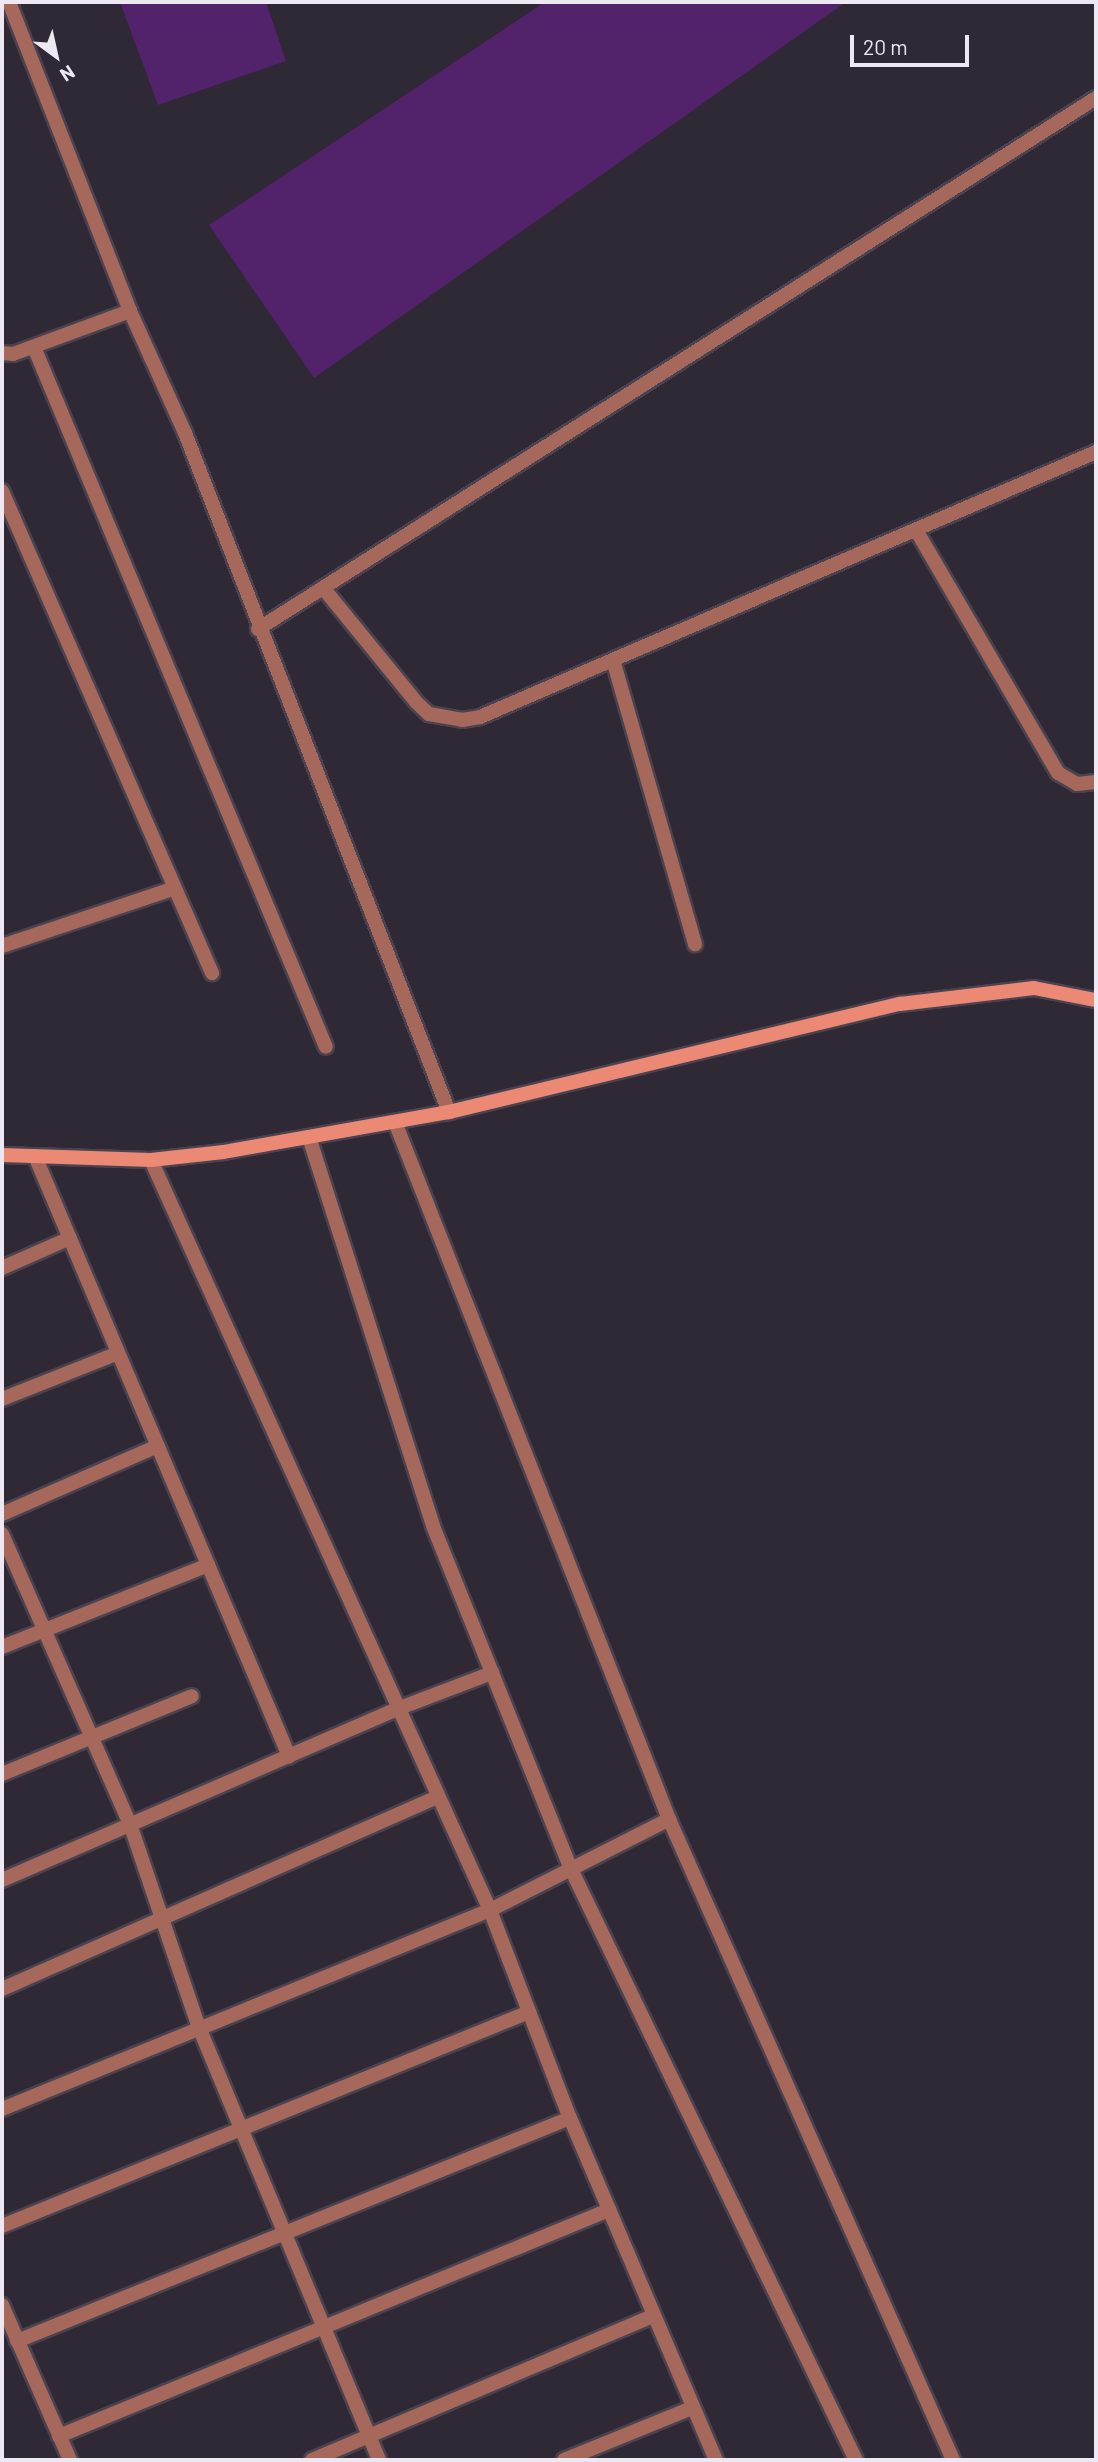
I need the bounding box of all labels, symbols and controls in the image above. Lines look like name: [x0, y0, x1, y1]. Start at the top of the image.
north arrow: [21, 21, 91, 91]
scale bar: [853, 21, 972, 65]
text: 20 m: [863, 34, 908, 59]
text: N: [56, 61, 79, 87]

